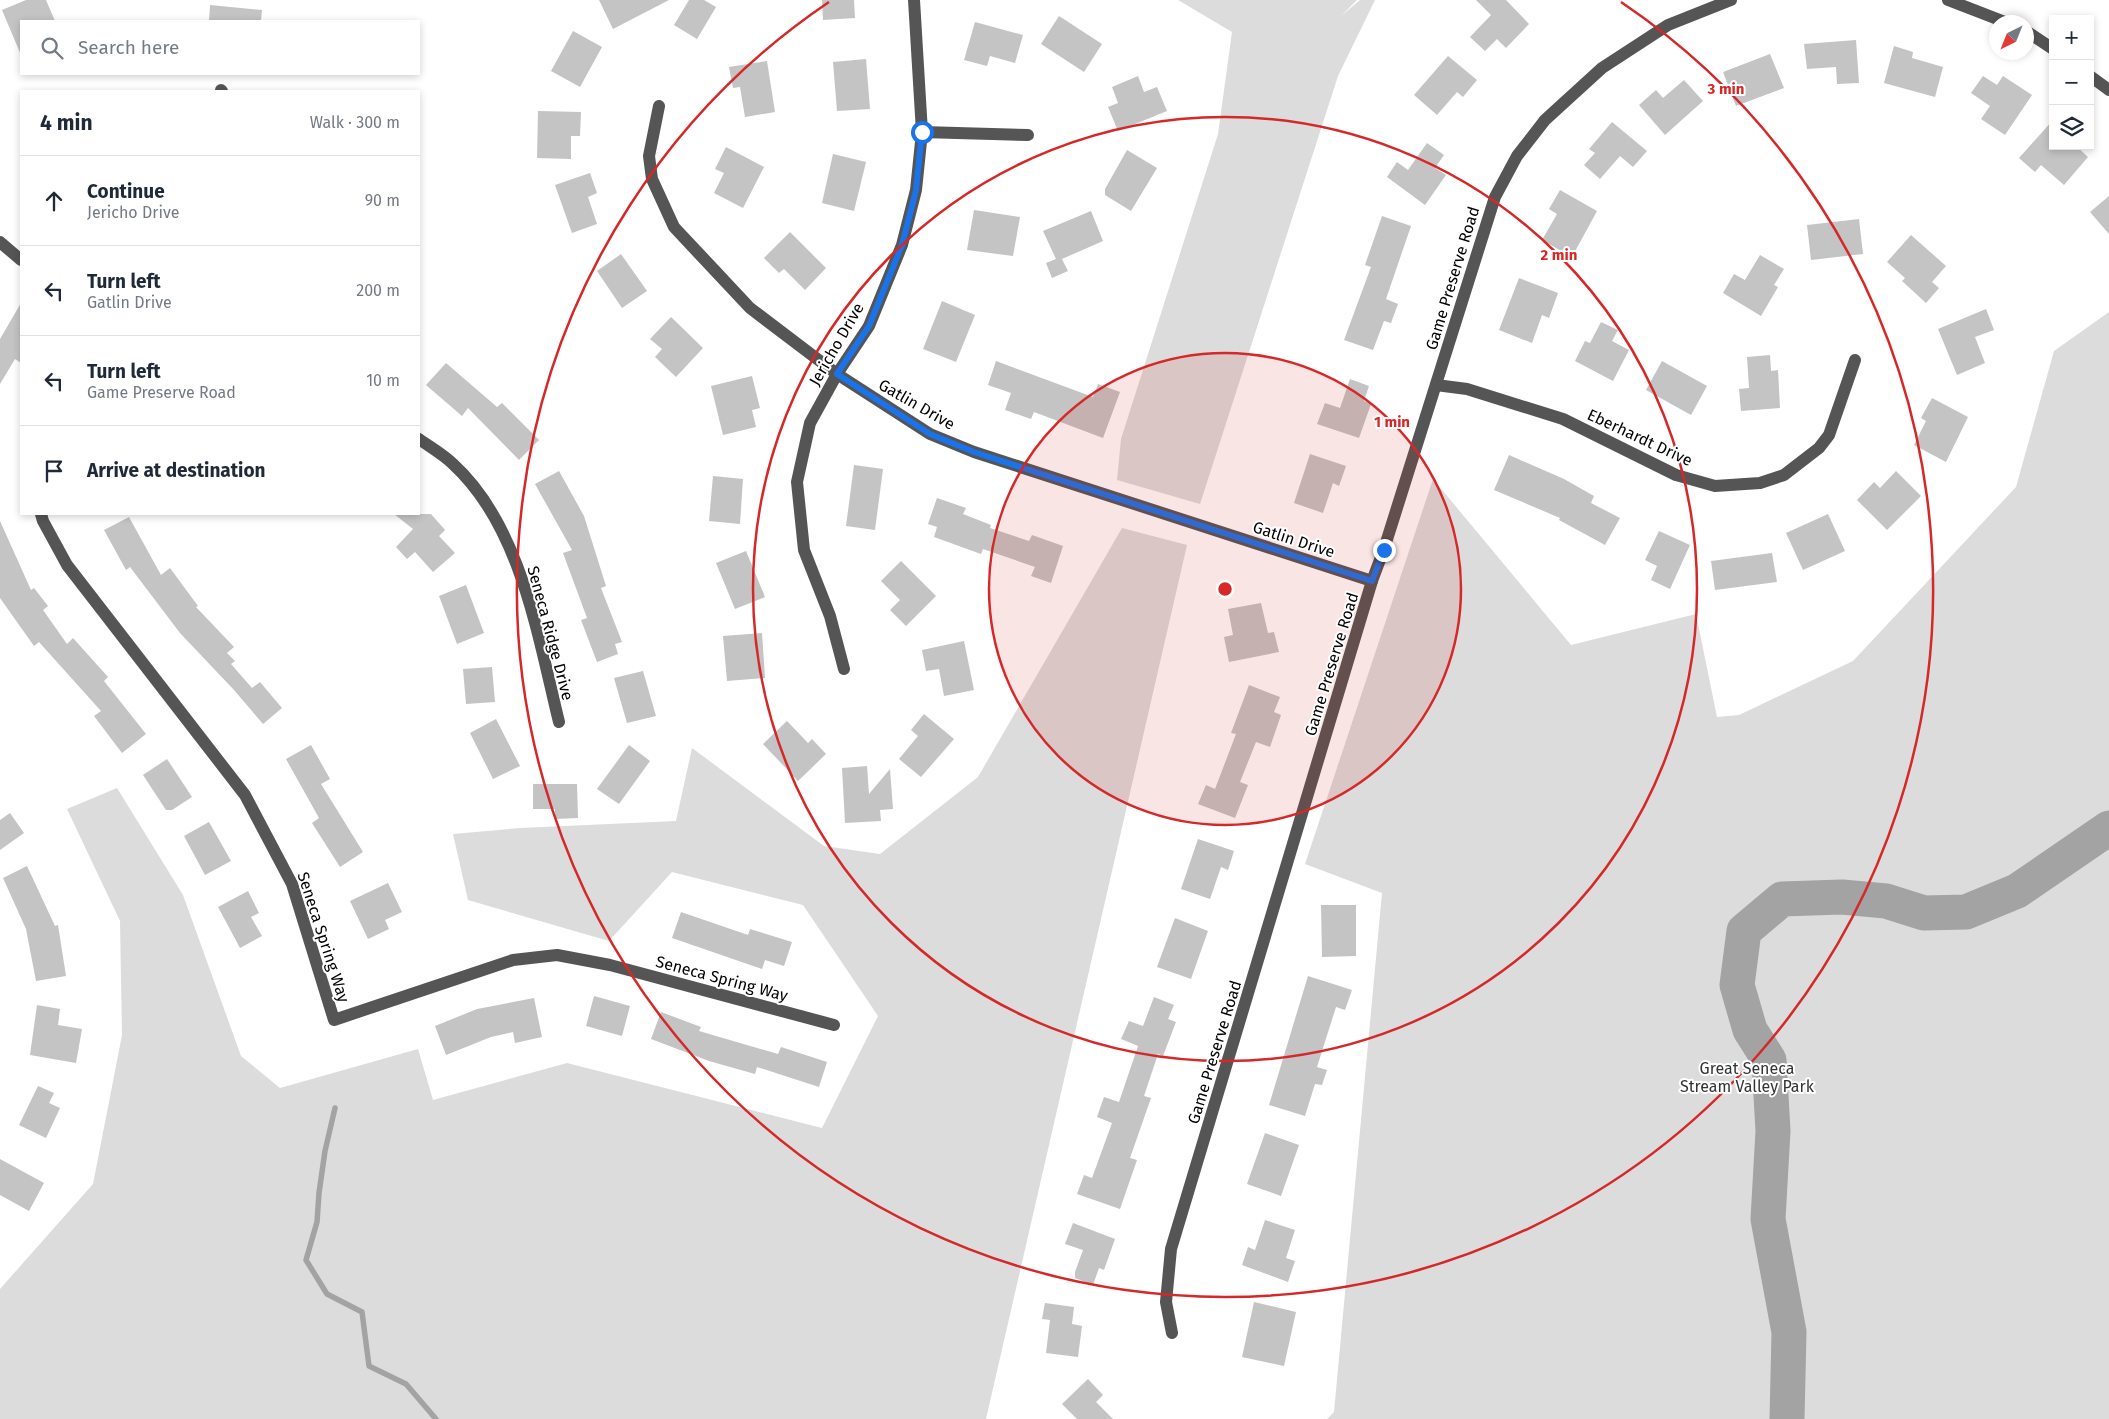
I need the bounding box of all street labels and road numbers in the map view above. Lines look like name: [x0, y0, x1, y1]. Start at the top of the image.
street label: Game Preserve Road: [1422, 204, 1483, 352]
street label: Jericho Drive: [805, 299, 868, 389]
street label: Gatlin Drive: [875, 375, 958, 434]
street label: Eberhardt Drive: [1584, 405, 1695, 470]
street label: Gatlin Drive: [1251, 517, 1337, 562]
street label: Seneca Ridge Drive: [523, 564, 578, 702]
street label: Game Preserve Road: [1301, 590, 1362, 738]
street label: Seneca Spring Way: [293, 870, 354, 1005]
street label: Seneca Spring Way: [654, 952, 790, 1005]
street label: Game Preserve Road: [1184, 978, 1245, 1126]

